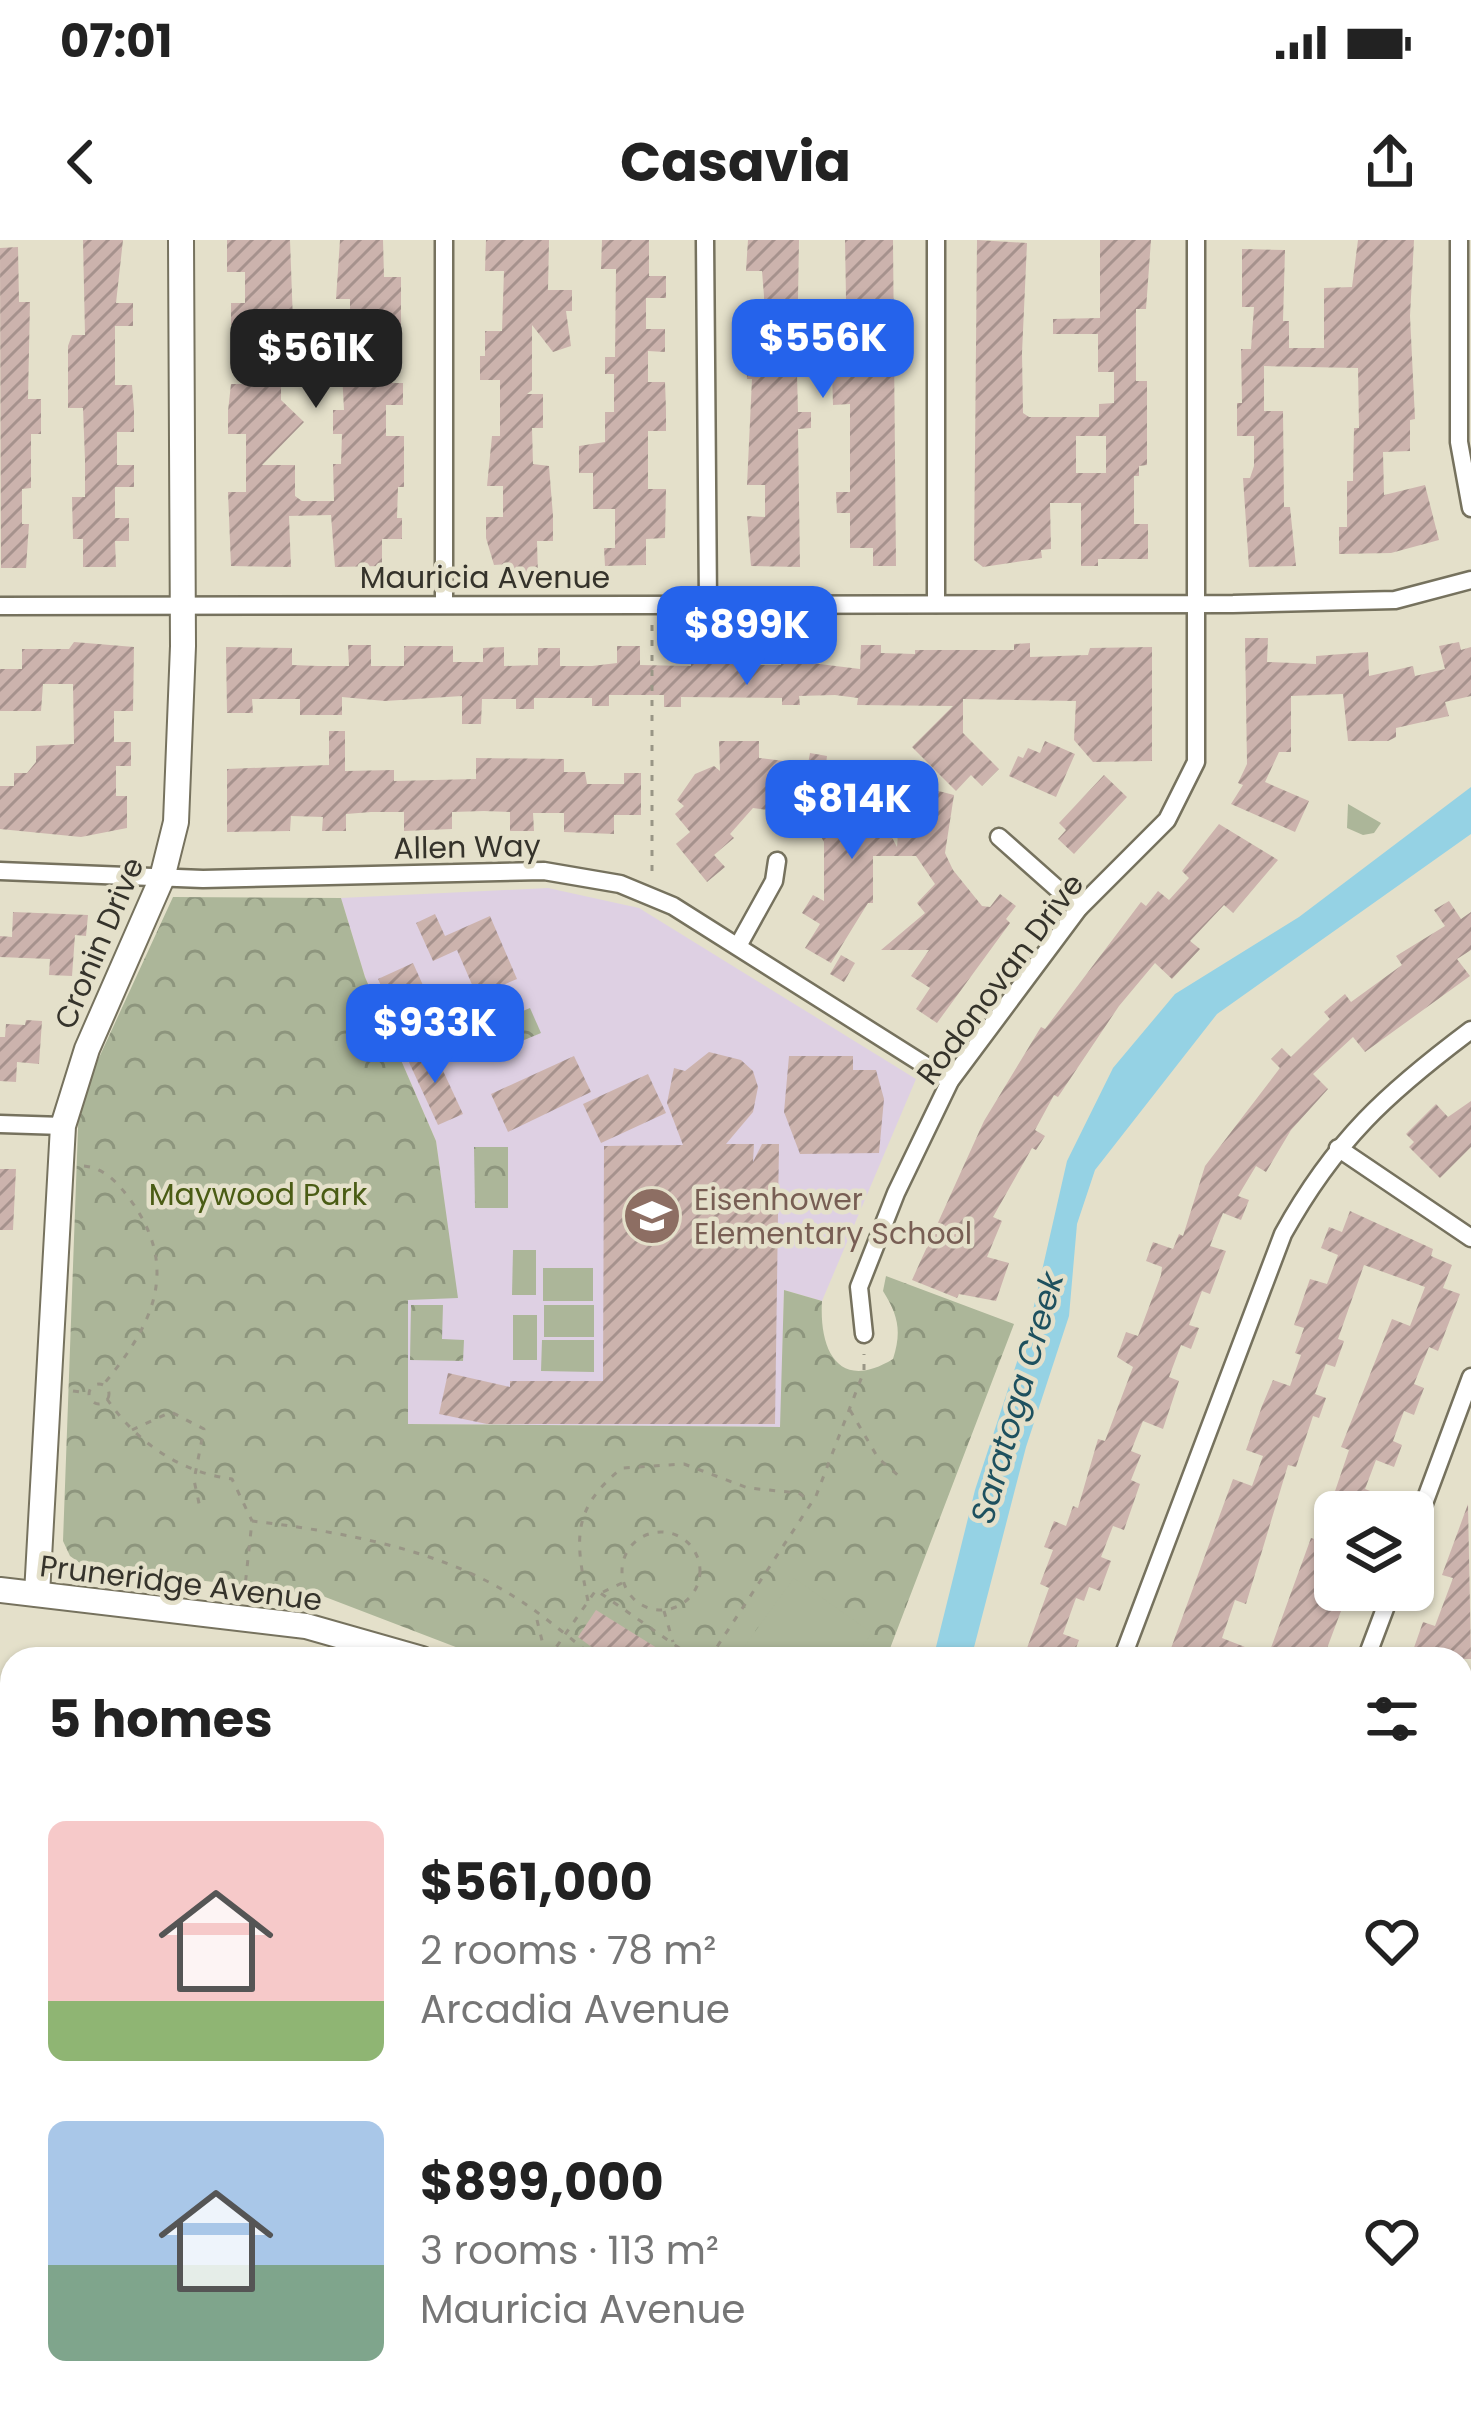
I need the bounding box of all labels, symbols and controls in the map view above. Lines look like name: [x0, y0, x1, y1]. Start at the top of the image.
text: 07:01: [60, 10, 172, 73]
text: Casavia: [620, 124, 851, 200]
icon: back: [48, 129, 114, 195]
icon: share: [1357, 129, 1423, 195]
pin: $556K: [739, 299, 907, 401]
pin: $561K: [232, 309, 400, 411]
text: $556K: [759, 310, 887, 365]
text: $561K: [257, 320, 375, 375]
street label: Mauricia Avenue: [360, 556, 610, 599]
pin: $899K: [663, 586, 831, 688]
text: $899K: [684, 597, 810, 652]
pin: $814K: [768, 760, 936, 862]
text: $814K: [792, 771, 912, 826]
street label: Allen Way: [393, 824, 541, 870]
street label: Cronin Drive: [44, 851, 154, 1035]
street label: Rodonovan Drive: [906, 864, 1094, 1094]
pin: $933K: [351, 984, 519, 1086]
text: $933K: [373, 995, 497, 1050]
park label: Maywood Park: [149, 1173, 368, 1216]
place label: Eisenhower Elementary School: [694, 1178, 972, 1255]
school or university icon: Eisenhower Elementary School: [621, 1185, 683, 1247]
water label: Saratoga Creek: [959, 1265, 1076, 1529]
map controls: [1314, 1491, 1434, 1611]
button: layers: [1314, 1491, 1434, 1611]
street label: Pruneridge Avenue: [37, 1544, 325, 1622]
text: 5 homes: [48, 1683, 273, 1755]
icon: filters: [1359, 1686, 1425, 1752]
text: $561,000: [420, 1846, 653, 1918]
icon: home: [144, 1869, 288, 2013]
icon: heart: [1359, 1908, 1425, 1974]
text: 2 rooms · 78 m²: [420, 1923, 716, 1978]
text: Arcadia Avenue: [420, 1982, 730, 2037]
text: $899,000: [420, 2146, 664, 2218]
icon: home: [144, 2169, 288, 2313]
icon: heart: [1359, 2208, 1425, 2274]
text: 3 rooms · 113 m²: [420, 2223, 719, 2278]
text: Mauricia Avenue: [420, 2282, 746, 2337]

